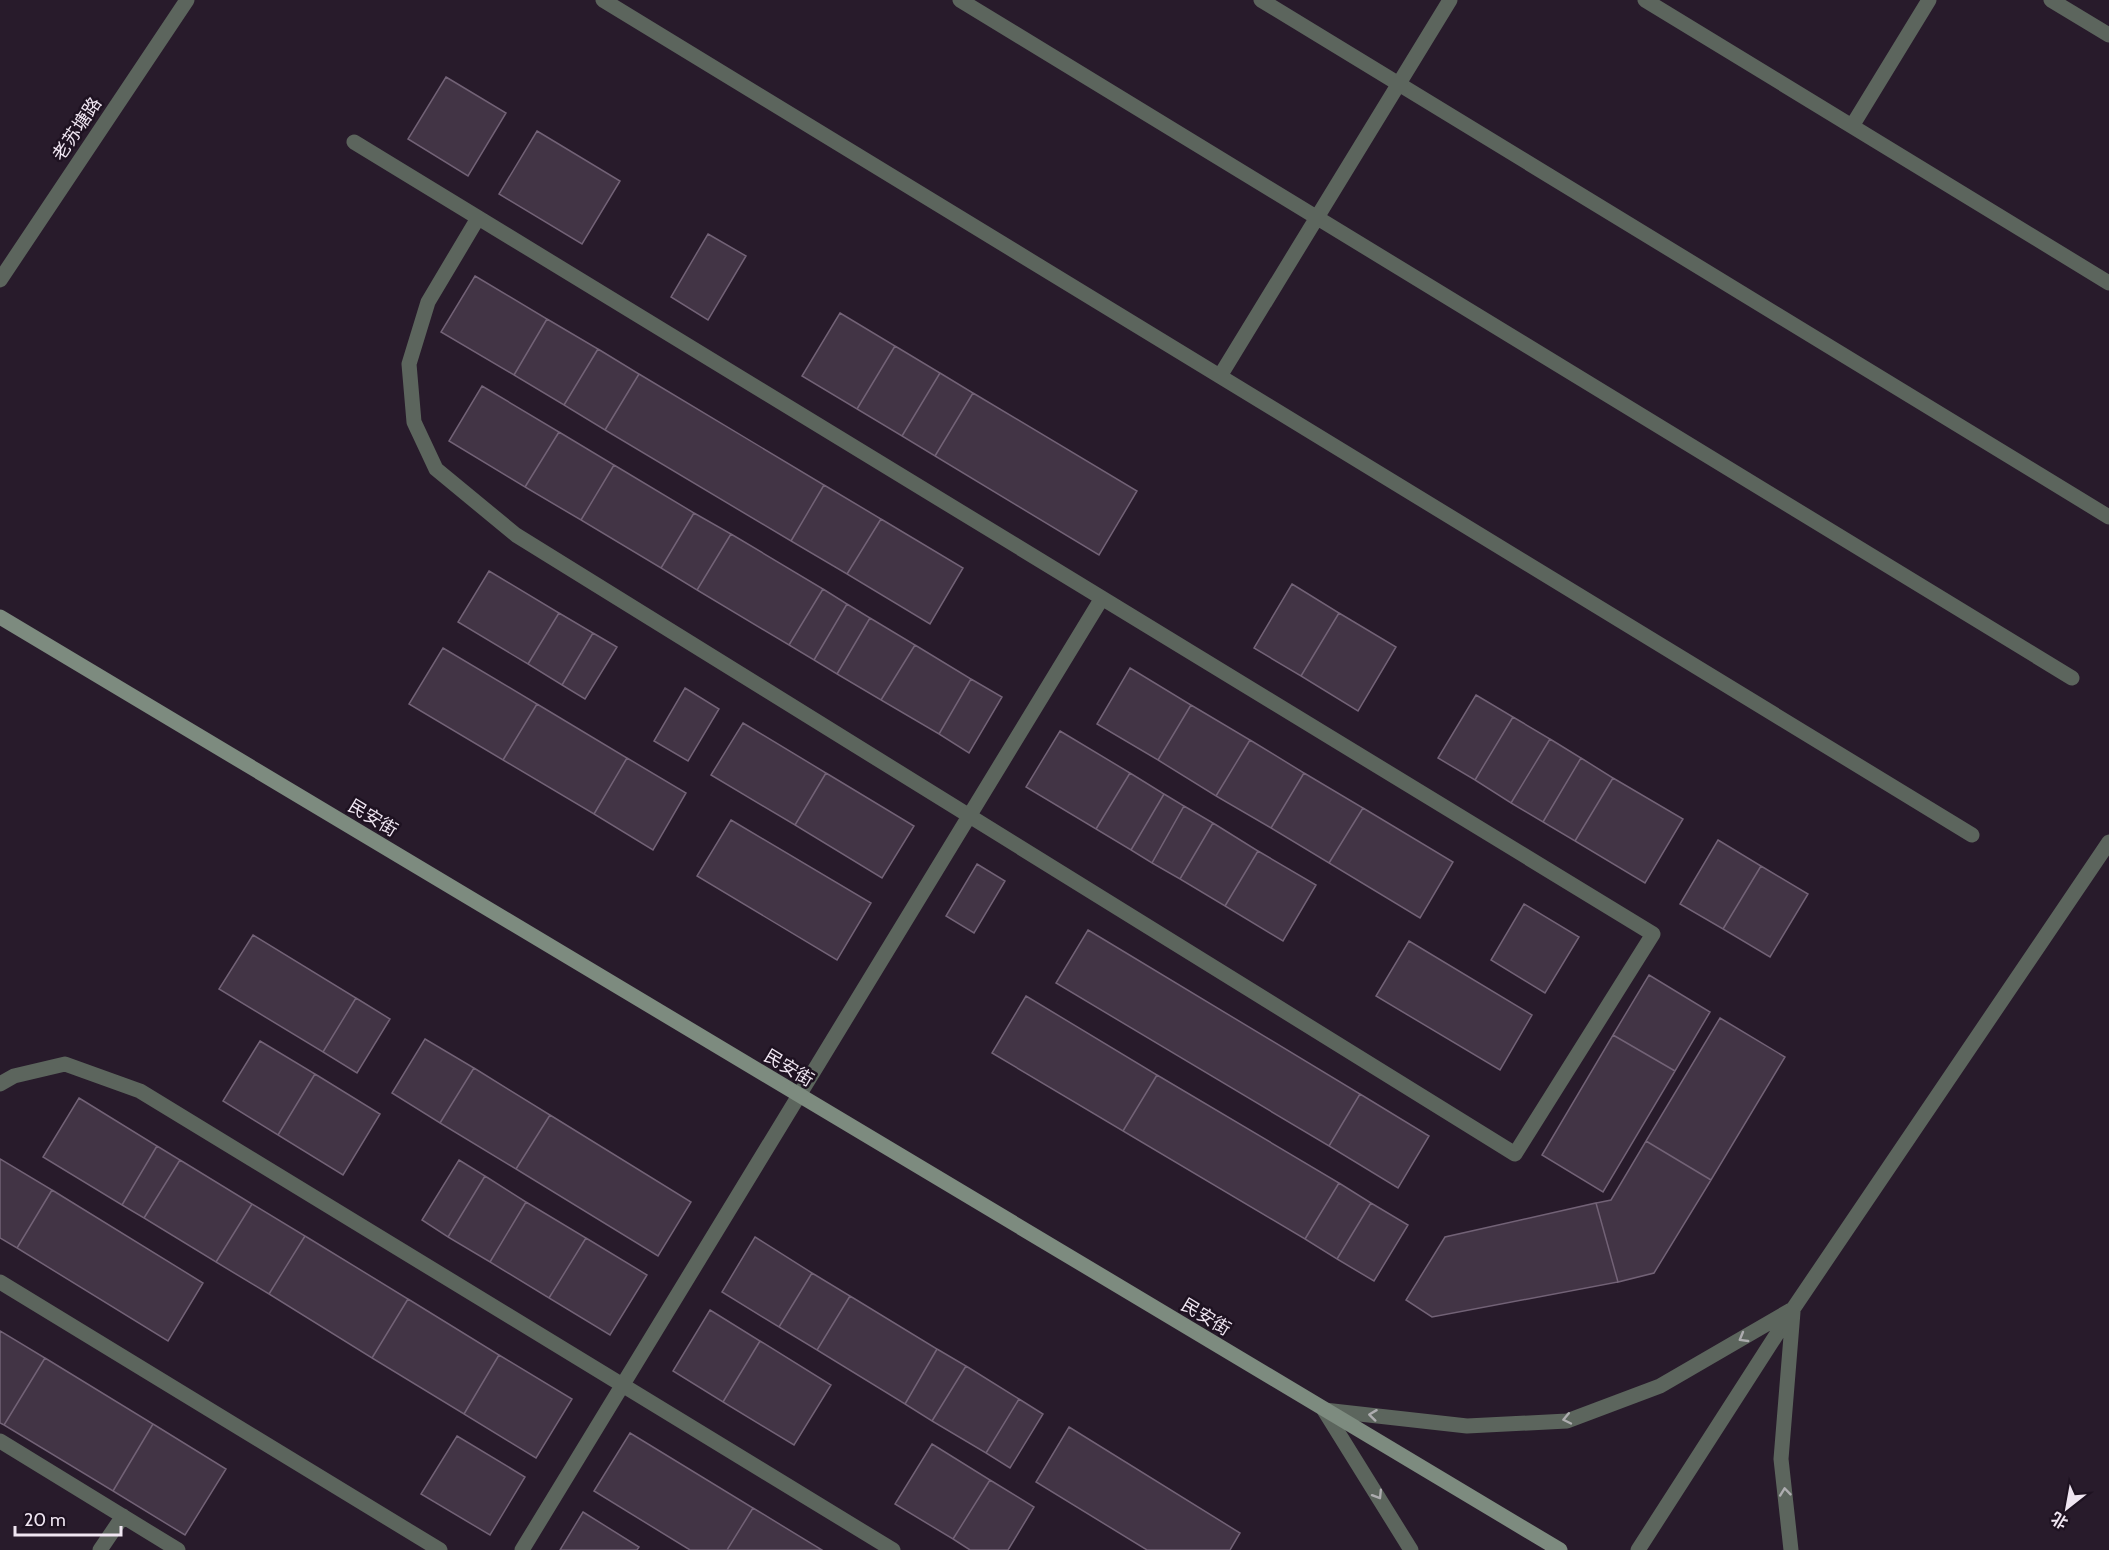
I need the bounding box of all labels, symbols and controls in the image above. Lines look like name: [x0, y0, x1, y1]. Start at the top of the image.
street label: 老苏塘路: [48, 93, 106, 165]
street label: 民安街: [344, 795, 402, 841]
street label: 民安街: [760, 1045, 818, 1091]
street label: 民安街: [1177, 1294, 1235, 1340]
one-way arrow: [1739, 1331, 1749, 1342]
one-way arrow: [1368, 1410, 1377, 1422]
one-way arrow: [1562, 1412, 1572, 1425]
north arrow: [2037, 1478, 2097, 1538]
one-way arrow: [1779, 1487, 1792, 1496]
one-way arrow: [1371, 1489, 1383, 1499]
scale bar: [15, 1499, 122, 1537]
text: 北: [2048, 1508, 2071, 1533]
text: 20 m: [24, 1509, 66, 1531]

